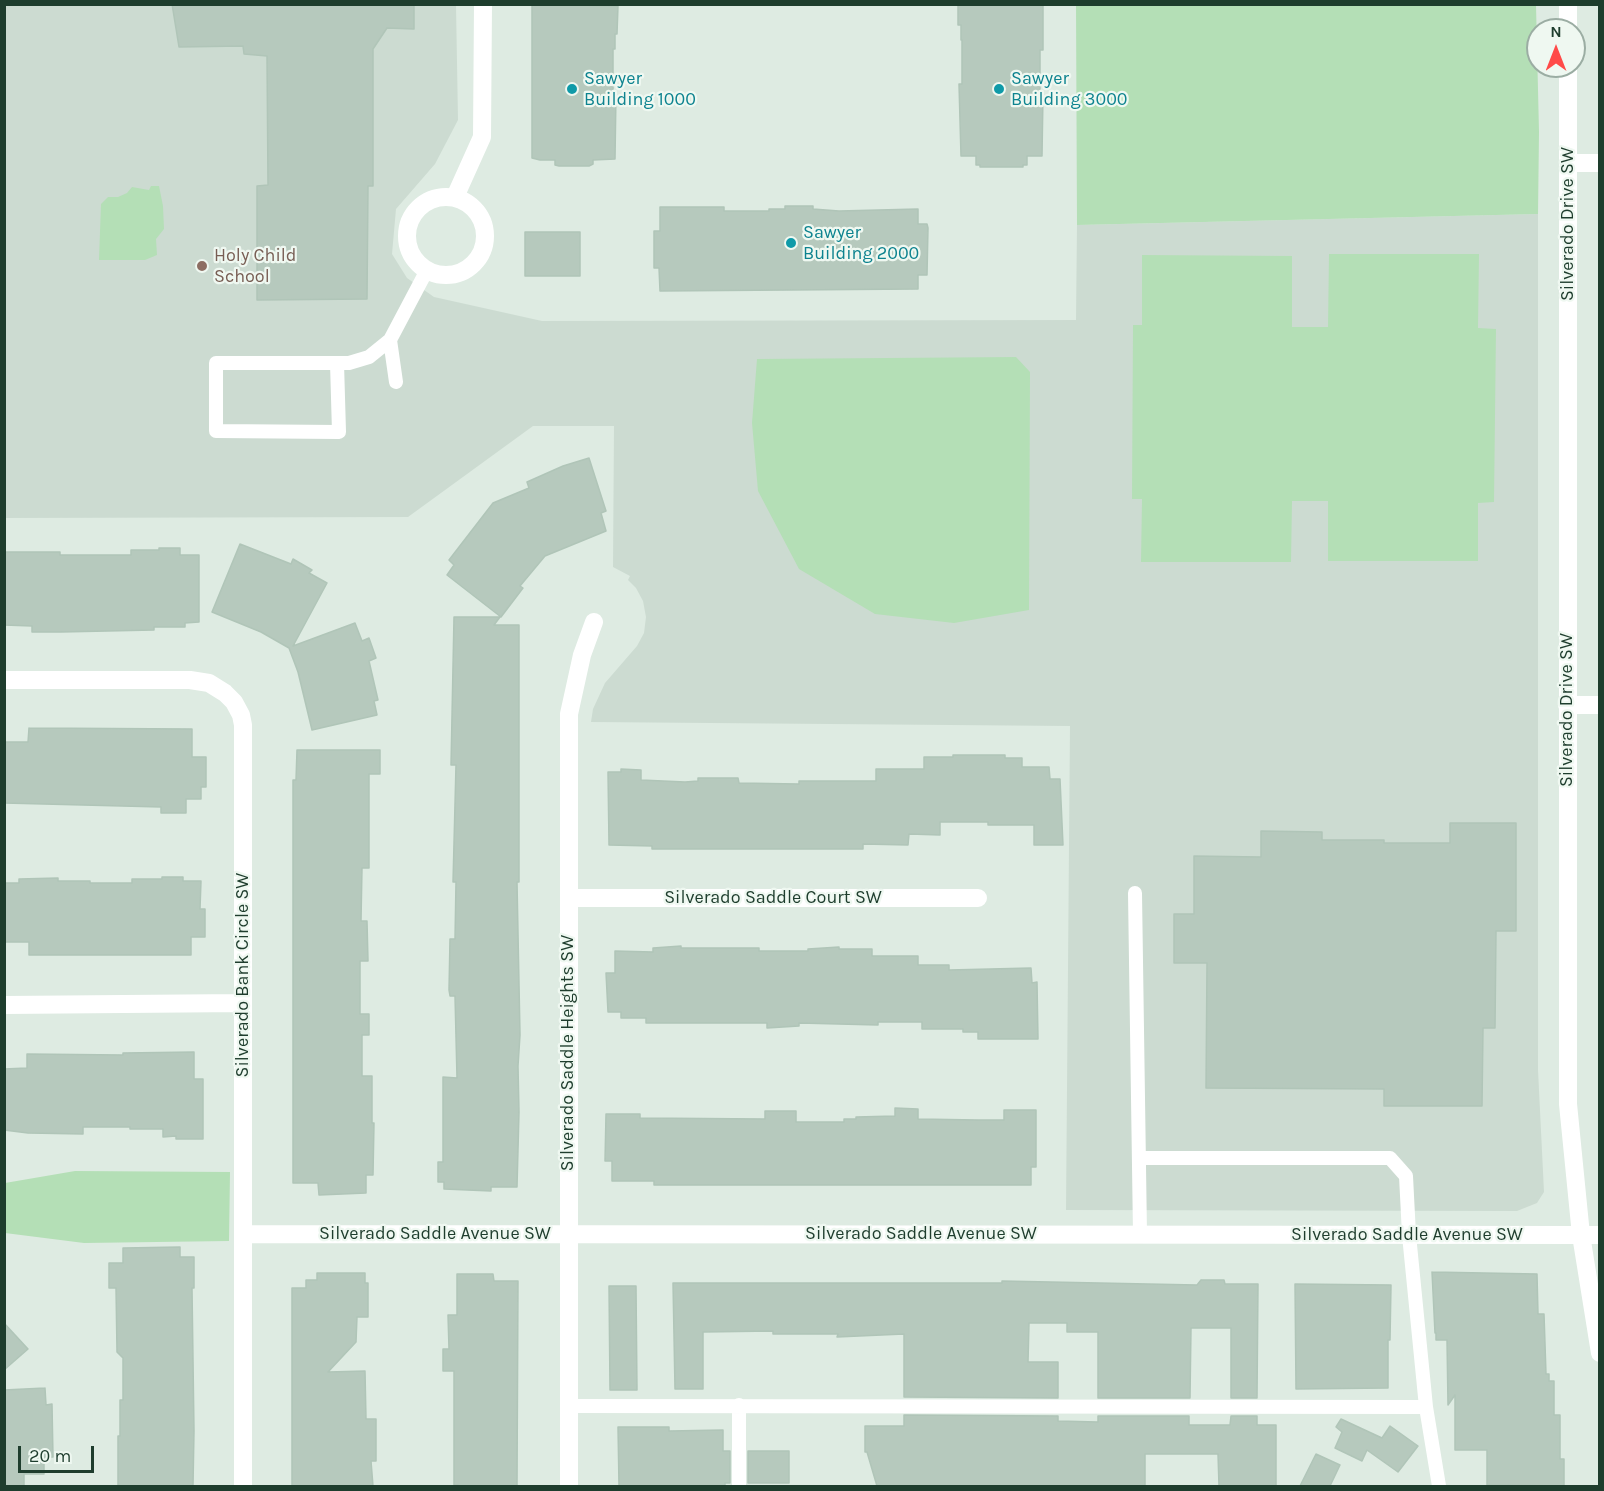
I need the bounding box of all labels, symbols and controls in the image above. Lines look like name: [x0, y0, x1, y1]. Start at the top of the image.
north arrow: [1526, 18, 1586, 78]
text: N: [1550, 22, 1562, 41]
place label: Sawyer Building 1000: [584, 68, 696, 110]
place label: Sawyer Building 3000: [1011, 68, 1127, 110]
marker: Sawyer Building 1000: [565, 82, 579, 96]
marker: Sawyer Building 3000: [992, 82, 1006, 96]
street label: Silverado Drive SW: [1557, 147, 1579, 301]
place label: Sawyer Building 2000: [803, 222, 919, 264]
marker: Sawyer Building 2000: [784, 236, 798, 250]
place label: Holy Child School: [214, 245, 297, 288]
marker: Holy Child School: [195, 259, 209, 273]
street label: Silverado Drive SW: [1556, 633, 1578, 787]
street label: Silverado Bank Circle SW: [232, 873, 254, 1077]
street label: Silverado Saddle Court SW: [664, 887, 882, 909]
street label: Silverado Saddle Heights SW: [557, 935, 579, 1171]
street label: Silverado Saddle Avenue SW: [319, 1223, 551, 1245]
street label: Silverado Saddle Avenue SW: [805, 1223, 1037, 1245]
street label: Silverado Saddle Avenue SW: [1291, 1224, 1523, 1246]
scale bar: [21, 1434, 98, 1472]
text: 20 m: [29, 1445, 71, 1467]

